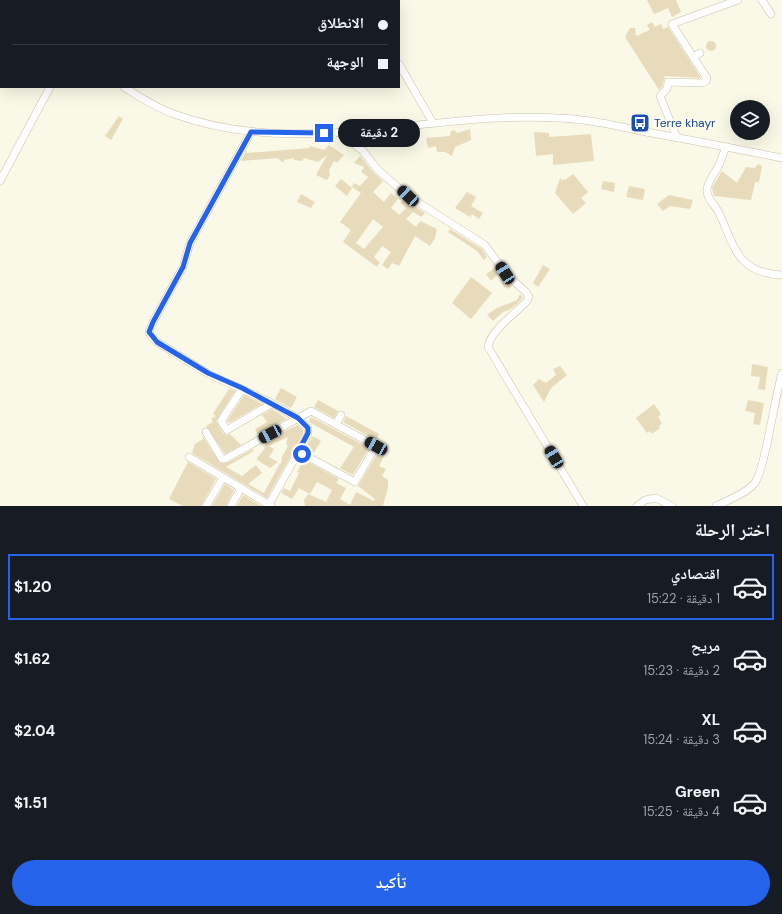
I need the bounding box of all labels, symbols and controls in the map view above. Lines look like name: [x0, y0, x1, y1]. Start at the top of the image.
text: الانطلاق: [318, 13, 364, 33]
text: الوجهة: [326, 52, 364, 72]
map controls: [730, 100, 770, 140]
button: layers: [730, 100, 770, 140]
bus stop icon: Terre khayr: [629, 112, 651, 134]
place label: Terre khayr: [654, 115, 716, 131]
callout: 2 دقيقة: [338, 119, 420, 147]
route end: [315, 124, 333, 142]
text: 2 دقيقة: [360, 124, 398, 141]
car: [395, 183, 421, 209]
car: [493, 260, 517, 286]
car: [257, 423, 283, 445]
car: [363, 435, 389, 457]
car: [543, 444, 565, 470]
route start: [293, 445, 311, 463]
text: اختر الرحلة: [695, 518, 770, 542]
text: اقتصادي: [671, 564, 720, 584]
icon: car: [732, 569, 768, 605]
text: $1.20: [14, 577, 51, 597]
text: 1 دقيقة · 15:22: [647, 590, 720, 607]
text: مريح: [691, 636, 720, 656]
icon: car: [732, 641, 768, 677]
text: $1.62: [14, 649, 50, 669]
text: 2 دقيقة · 15:23: [643, 662, 720, 679]
text: XL: [702, 710, 720, 730]
icon: car: [732, 713, 768, 749]
text: $2.04: [14, 721, 55, 741]
text: 3 دقيقة · 15:24: [643, 731, 720, 748]
text: Green: [675, 782, 720, 802]
icon: car: [732, 785, 768, 821]
text: $1.51: [14, 793, 47, 813]
text: 4 دقيقة · 15:25: [643, 803, 720, 820]
button: تأكيد: [12, 860, 770, 906]

